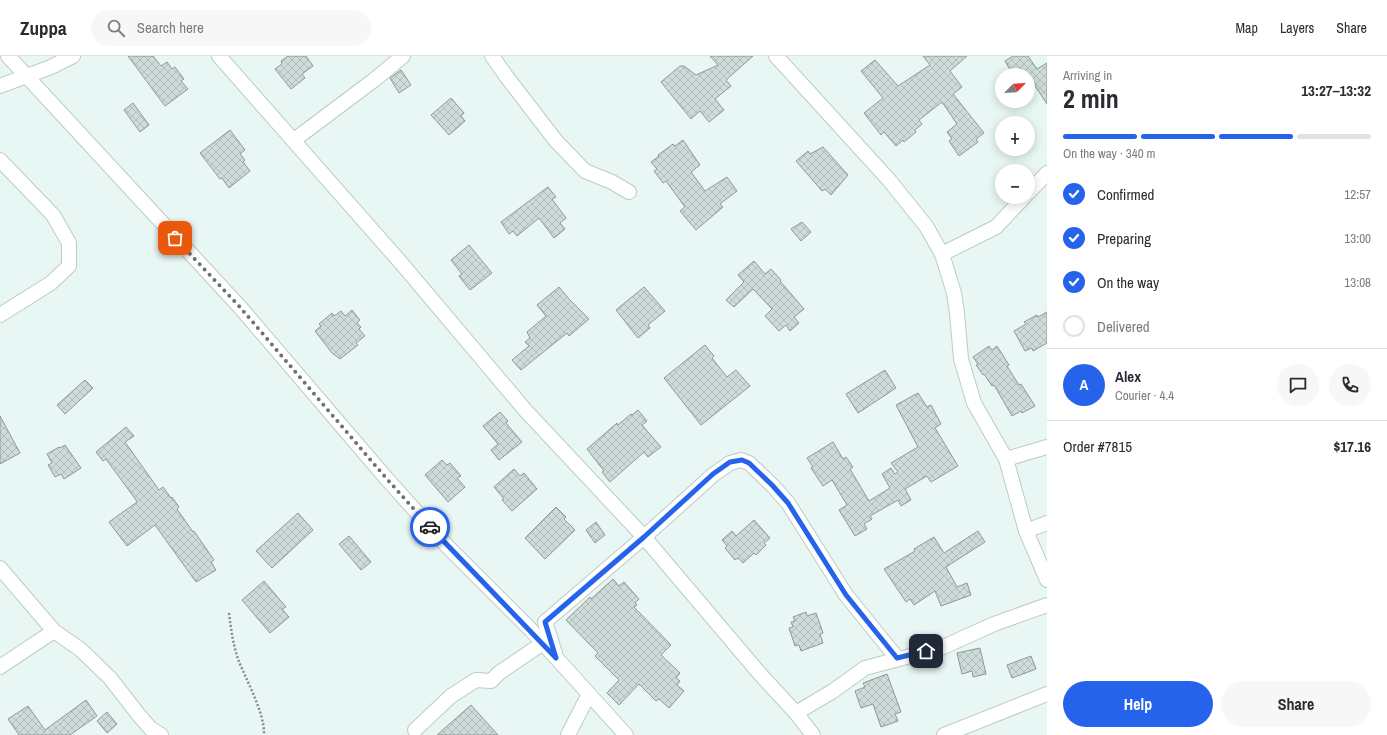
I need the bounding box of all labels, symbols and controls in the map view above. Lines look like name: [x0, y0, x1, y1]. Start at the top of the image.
search box: [91, 10, 371, 46]
text: Zuppa: [20, 15, 67, 41]
icon: search: [105, 17, 127, 39]
text: Search here: [137, 17, 204, 38]
text: Map: [1236, 19, 1258, 37]
text: Layers: [1280, 19, 1314, 37]
text: Share: [1336, 19, 1367, 37]
text: Arriving in: [1063, 67, 1112, 84]
north arrow: [995, 68, 1035, 108]
map controls: [995, 68, 1035, 204]
text: 13:27–13:32: [1301, 80, 1371, 101]
text: 2 min: [1063, 81, 1119, 116]
button: +: [995, 116, 1035, 156]
text: On the way · 340 m: [1063, 145, 1155, 162]
button: −: [995, 164, 1035, 204]
icon: check: [1063, 183, 1085, 205]
text: Confirmed: [1097, 184, 1154, 205]
text: 12:57: [1344, 186, 1371, 203]
pin: [158, 221, 192, 255]
icon: bag: [164, 227, 186, 249]
icon: check: [1063, 227, 1085, 249]
text: Preparing: [1097, 228, 1151, 249]
text: 13:00: [1344, 230, 1371, 247]
icon: check: [1063, 271, 1085, 293]
text: On the way: [1097, 272, 1159, 293]
text: 13:08: [1344, 274, 1371, 291]
text: Delivered: [1097, 316, 1150, 337]
button: chat: [1277, 364, 1319, 406]
button: phone: [1329, 364, 1371, 406]
text: Alex: [1115, 366, 1141, 387]
text: A: [1080, 374, 1088, 395]
text: Courier · 4.4: [1115, 387, 1174, 404]
text: Order #7815: [1063, 436, 1132, 457]
text: $17.16: [1333, 436, 1371, 457]
courier: [410, 507, 450, 547]
icon: car: [419, 516, 441, 538]
pin: [909, 634, 943, 668]
icon: home: [915, 640, 937, 662]
button: Help: [1063, 681, 1213, 727]
button: Share: [1221, 681, 1371, 727]

